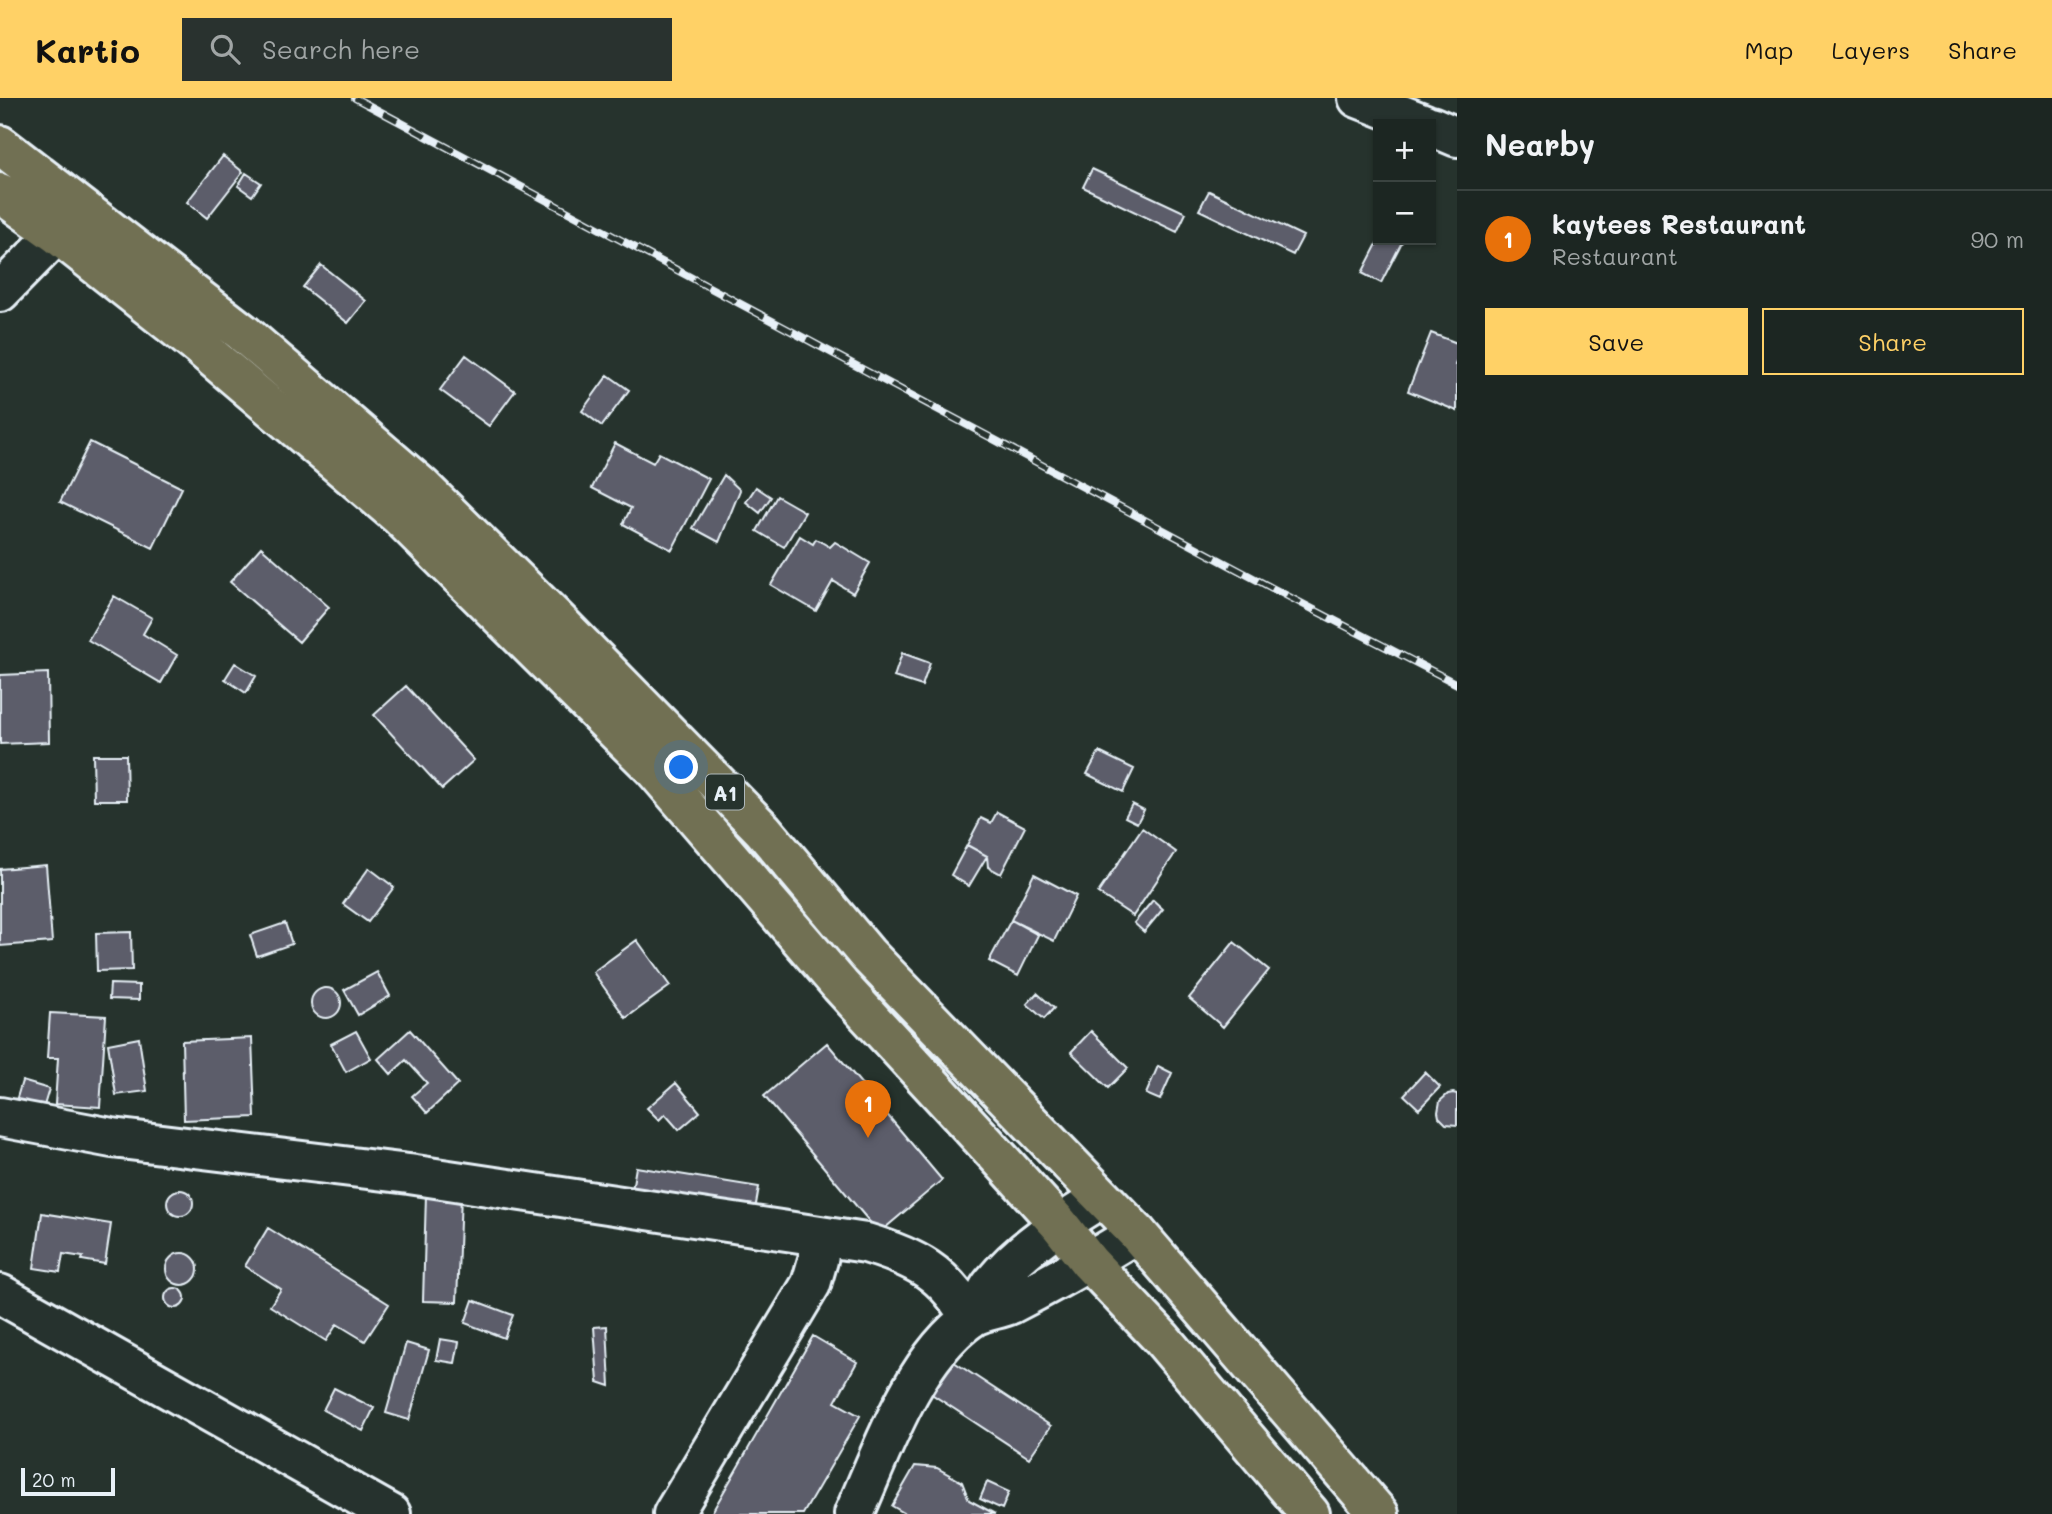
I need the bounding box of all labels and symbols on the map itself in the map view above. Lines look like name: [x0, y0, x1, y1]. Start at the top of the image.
your location: [664, 750, 698, 784]
road number: A1: [706, 774, 744, 810]
pin: 1: [845, 1080, 891, 1138]
scale bar: [21, 1465, 116, 1497]

